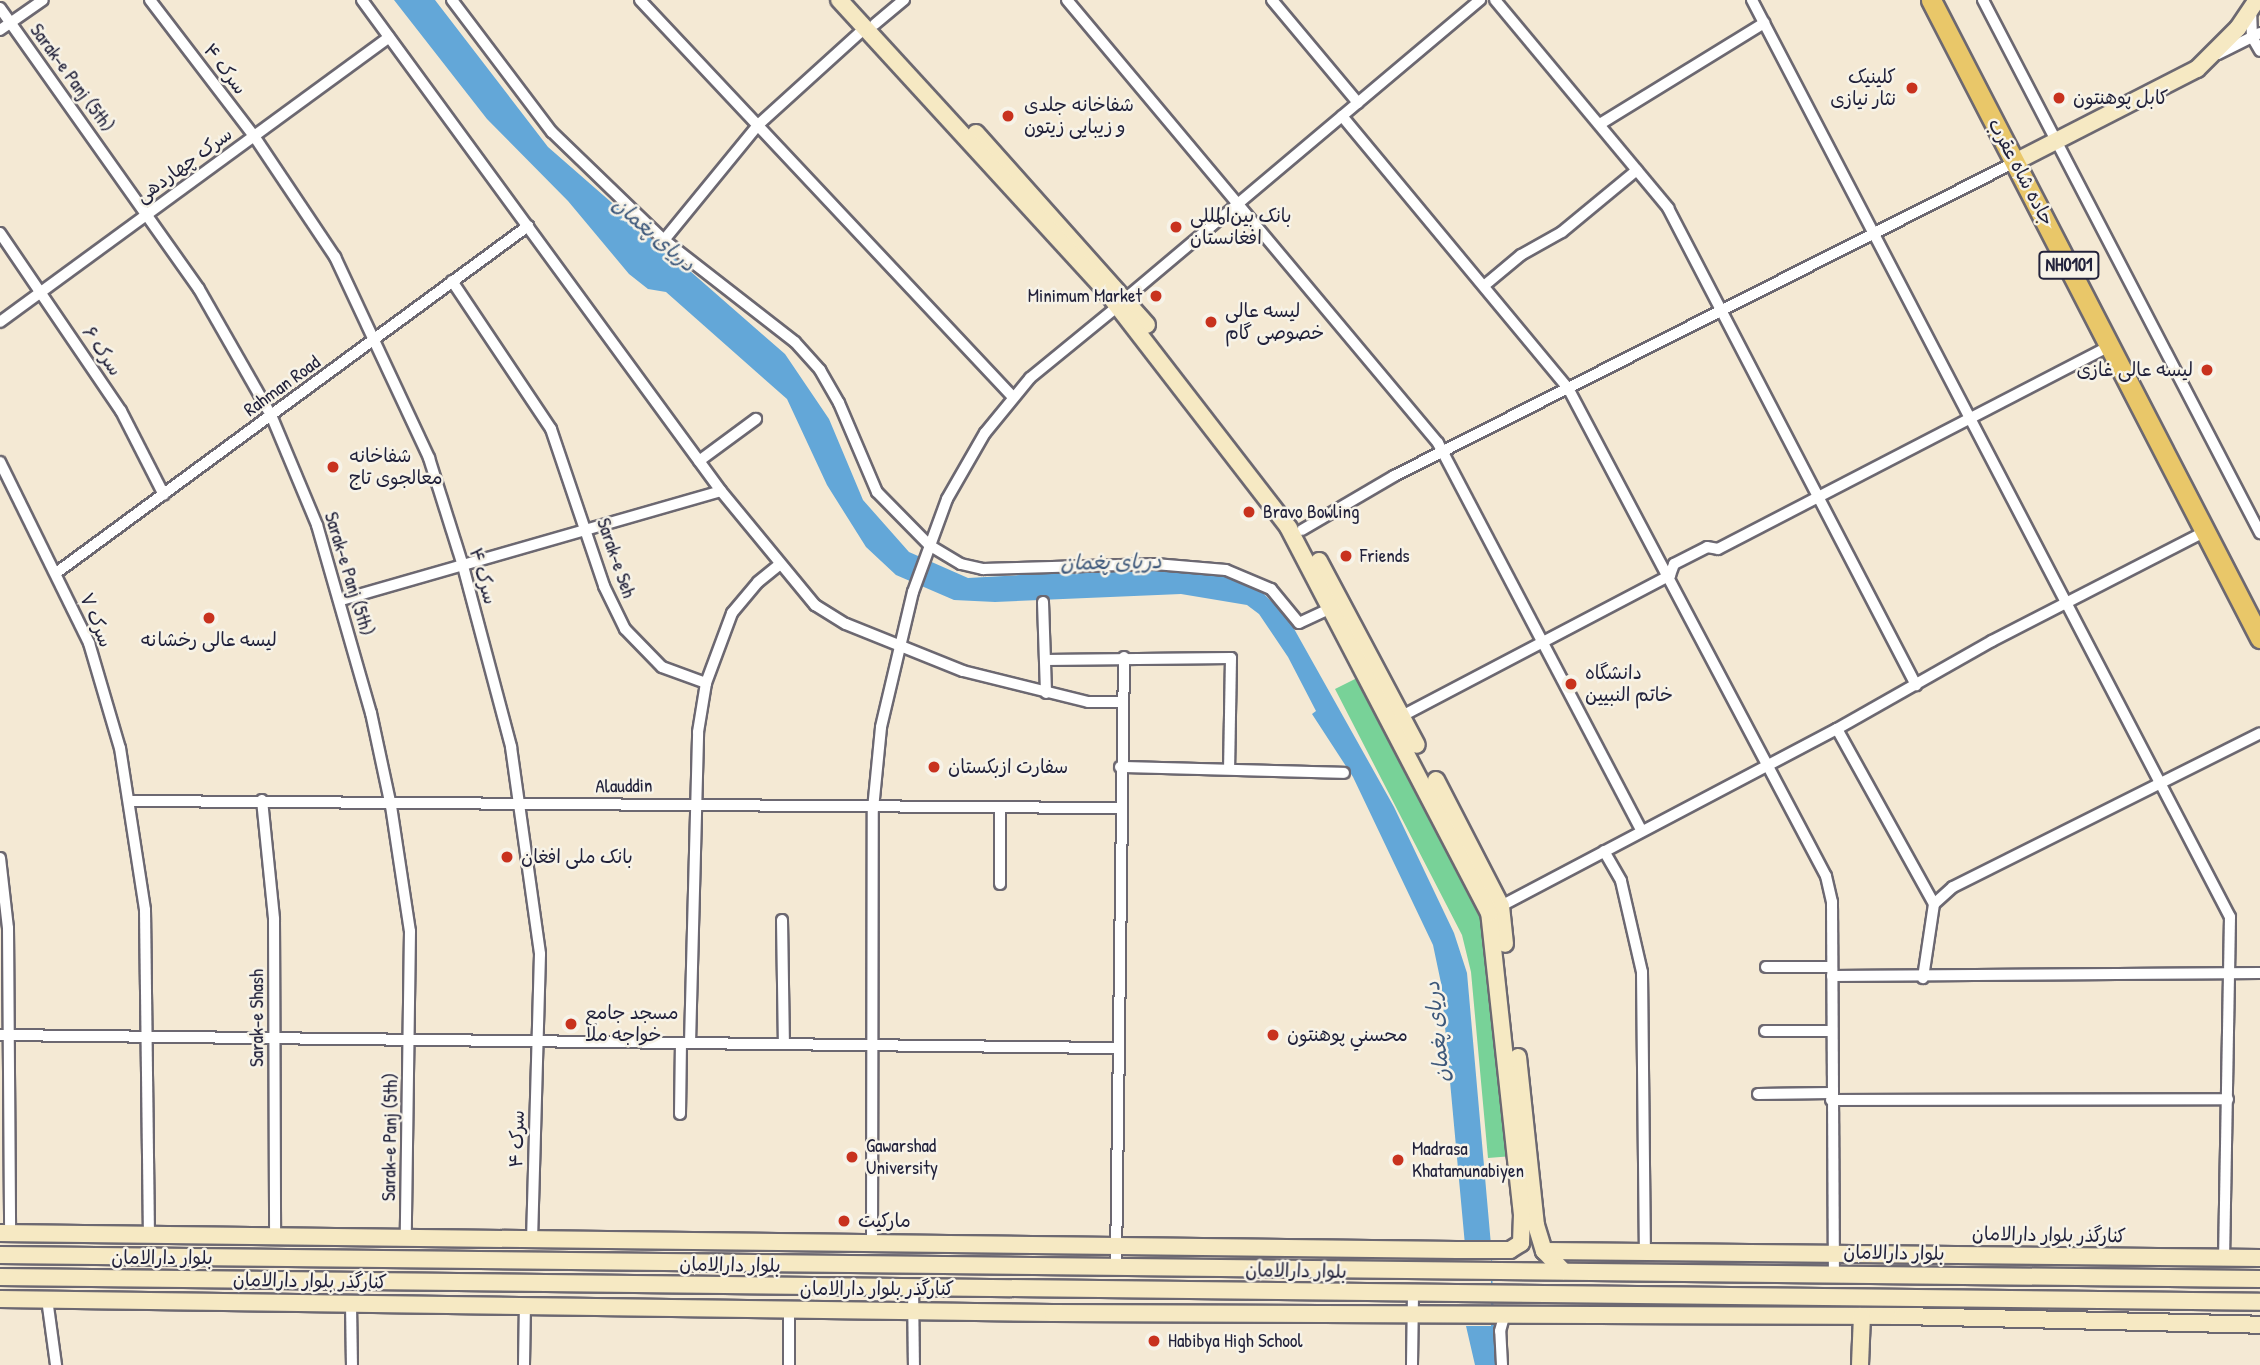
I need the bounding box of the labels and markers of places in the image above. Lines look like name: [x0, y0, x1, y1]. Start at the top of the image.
place label: کلینیک نثار نیازی: [1830, 66, 1896, 110]
marker: کلینیک نثار نیازی: [1902, 78, 1922, 98]
place label: کابل پوهنتون: [2073, 87, 2168, 109]
marker: کابل پوهنتون: [2051, 90, 2067, 106]
place label: شفاخانه جلدی و زیبایی زیتون: [1024, 94, 1134, 138]
marker: شفاخانه جلدی و زیبایی زیتون: [998, 106, 1018, 126]
place label: بانک بین‌المللی افغانستان: [1190, 205, 1291, 249]
marker: بانک بین‌المللی افغانستان: [1168, 219, 1184, 235]
place label: Minimum Market: [1028, 285, 1142, 307]
marker: Minimum Market: [1148, 288, 1164, 304]
place label: لیسه عالی خصوصی گام: [1225, 300, 1324, 344]
marker: لیسه عالی خصوصی گام: [1203, 314, 1219, 330]
place label: لیسه عالی غازی: [2076, 359, 2193, 381]
marker: لیسه عالی غازی: [2199, 362, 2215, 378]
place label: شفاخانه معالجوی تاج: [349, 445, 443, 489]
marker: شفاخانه معالجوی تاج: [323, 457, 343, 477]
place label: Bravo Bowling: [1263, 501, 1359, 523]
marker: Bravo Bowling: [1241, 504, 1257, 520]
place label: Friends: [1360, 545, 1410, 567]
marker: Friends: [1338, 548, 1354, 564]
marker: لیسه عالی رخشانه: [201, 610, 217, 626]
place label: لیسه عالی رخشانه: [141, 629, 277, 651]
place label: دانشگاه خاتم النبیین: [1585, 662, 1673, 706]
marker: دانشگاه خاتم النبیین: [1563, 676, 1579, 692]
place label: سفارت ازبکستان: [948, 756, 1068, 778]
marker: سفارت ازبکستان: [926, 759, 942, 775]
place label: بانک ملی افغان: [521, 846, 633, 868]
marker: بانک ملی افغان: [499, 849, 515, 865]
place label: مسجد جامع خواجه ملا: [585, 1002, 679, 1046]
marker: مسجد جامع خواجه ملا: [563, 1016, 579, 1032]
place label: محسني پوهنتون: [1287, 1024, 1408, 1046]
marker: محسني پوهنتون: [1265, 1027, 1281, 1043]
place label: Gawarshad University: [866, 1135, 938, 1179]
place label: Madrasa Khatamunabiyen: [1412, 1138, 1524, 1182]
marker: Gawarshad University: [844, 1149, 860, 1165]
marker: Madrasa Khatamunabiyen: [1390, 1152, 1406, 1168]
place label: مارکیت: [858, 1210, 911, 1232]
marker: مارکیت: [836, 1213, 852, 1229]
place label: Habibya High School: [1168, 1330, 1303, 1352]
marker: Habibya High School: [1146, 1333, 1162, 1349]

